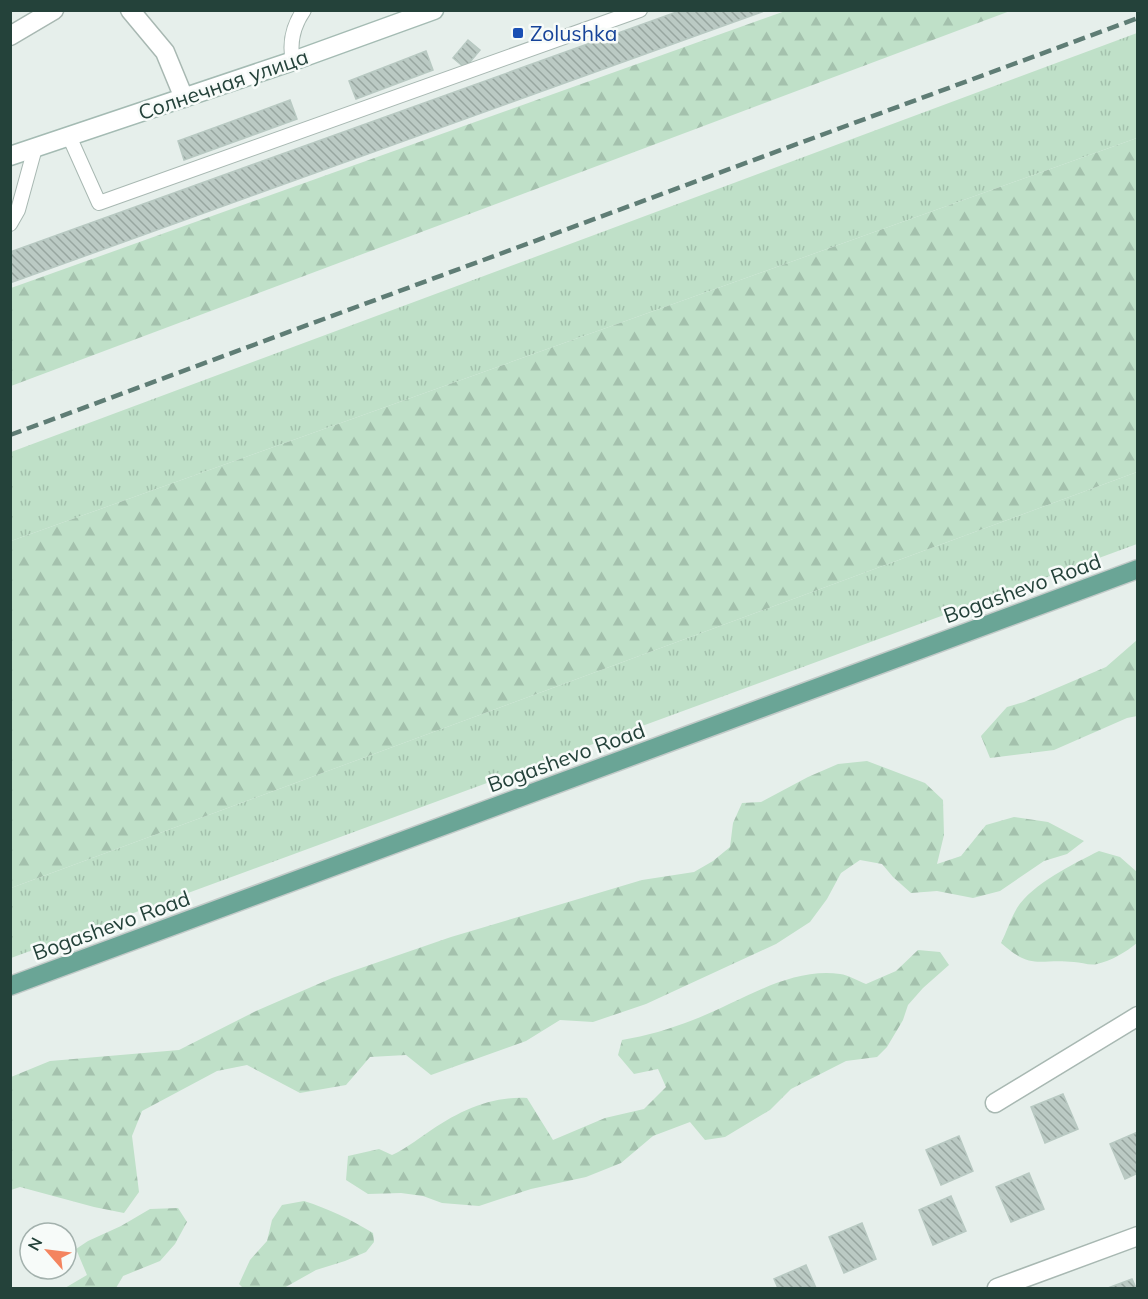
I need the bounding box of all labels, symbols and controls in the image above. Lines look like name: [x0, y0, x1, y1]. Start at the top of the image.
place label: Zolushka: [530, 20, 617, 46]
marker: Zolushka: [511, 26, 525, 40]
street label: Солнечная улица: [135, 43, 311, 125]
street label: Bogashevo Road: [940, 547, 1104, 629]
street label: Bogashevo Road: [484, 716, 648, 798]
street label: Bogashevo Road: [29, 884, 193, 966]
north arrow: [18, 1221, 78, 1281]
text: N: [23, 1234, 46, 1254]

